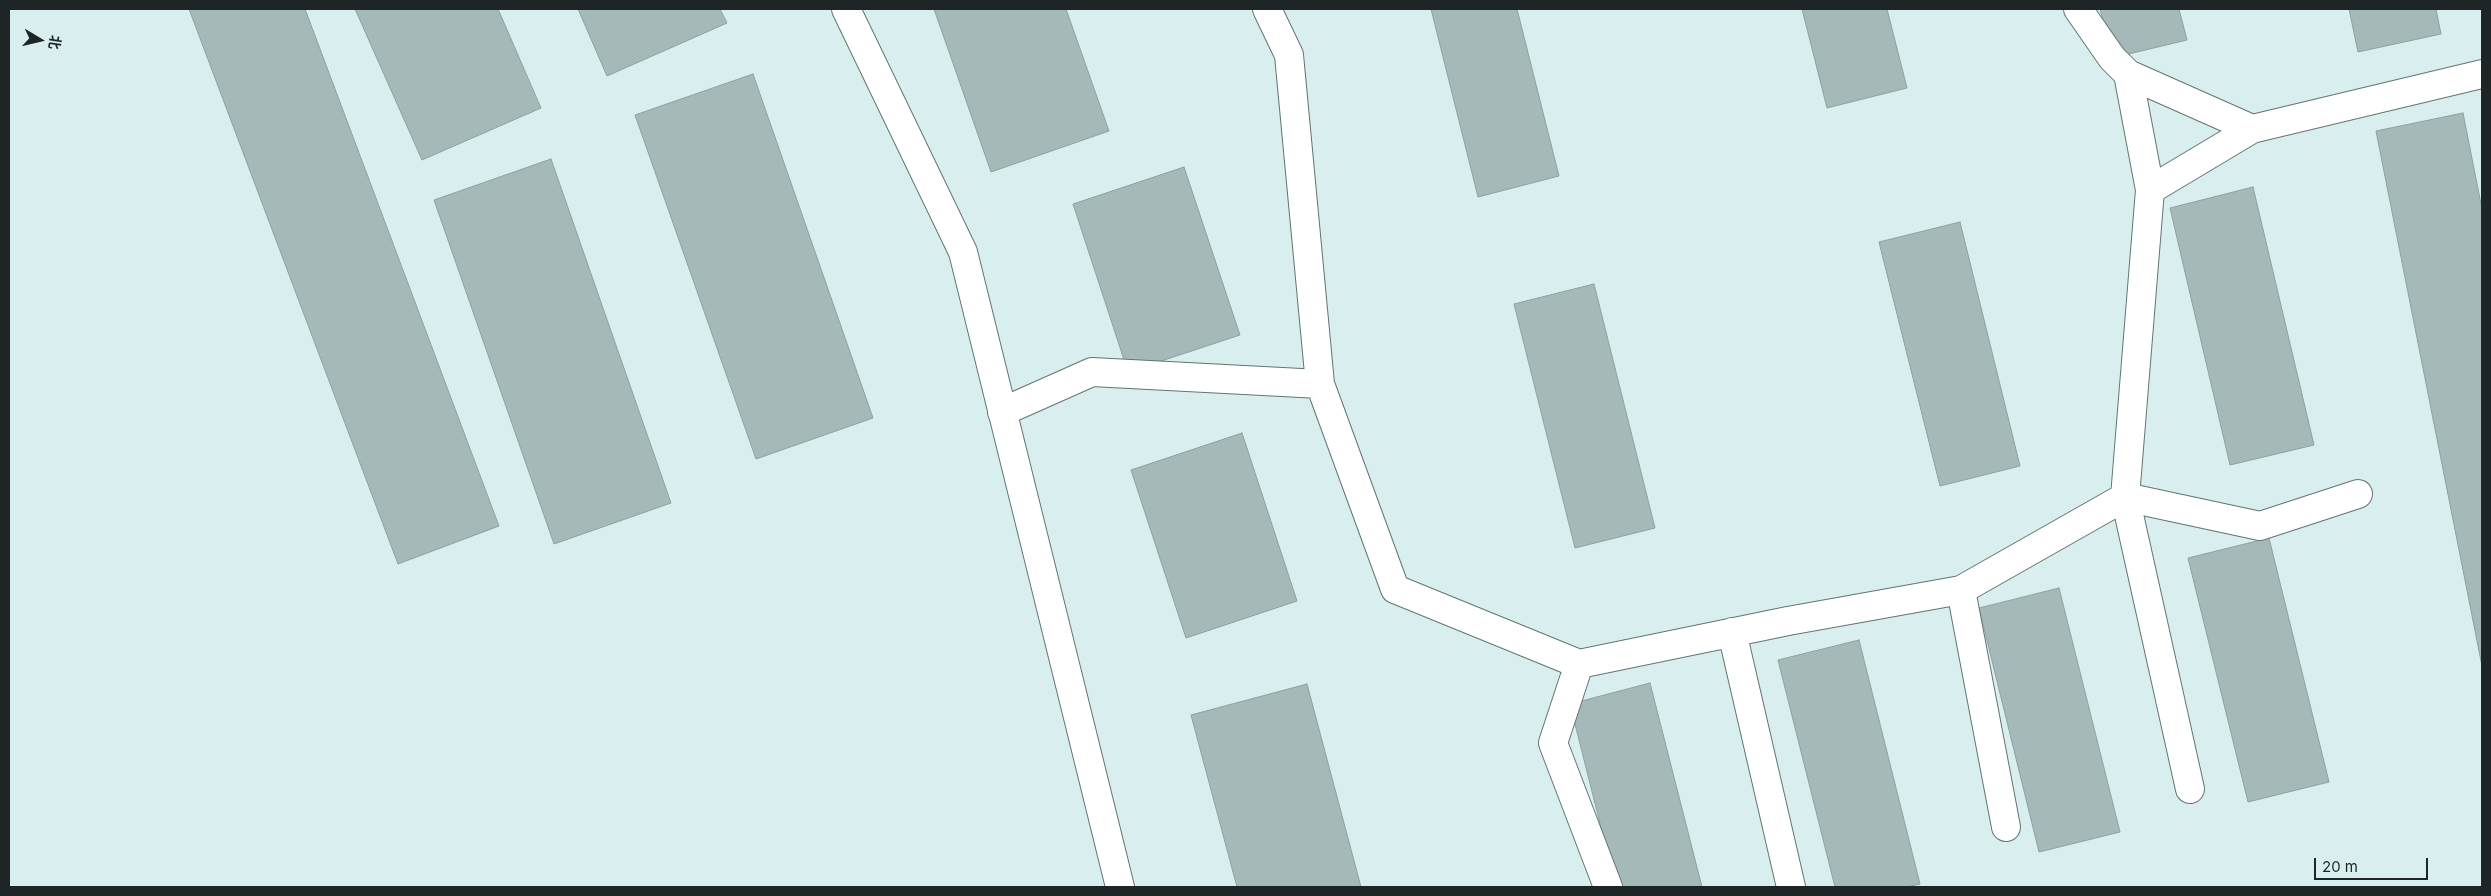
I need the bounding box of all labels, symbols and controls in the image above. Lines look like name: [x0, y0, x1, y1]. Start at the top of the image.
north arrow: [15, 15, 65, 65]
text: 北: [46, 34, 65, 51]
scale bar: [2316, 848, 2430, 880]
text: 20 m: [2322, 857, 2358, 876]

